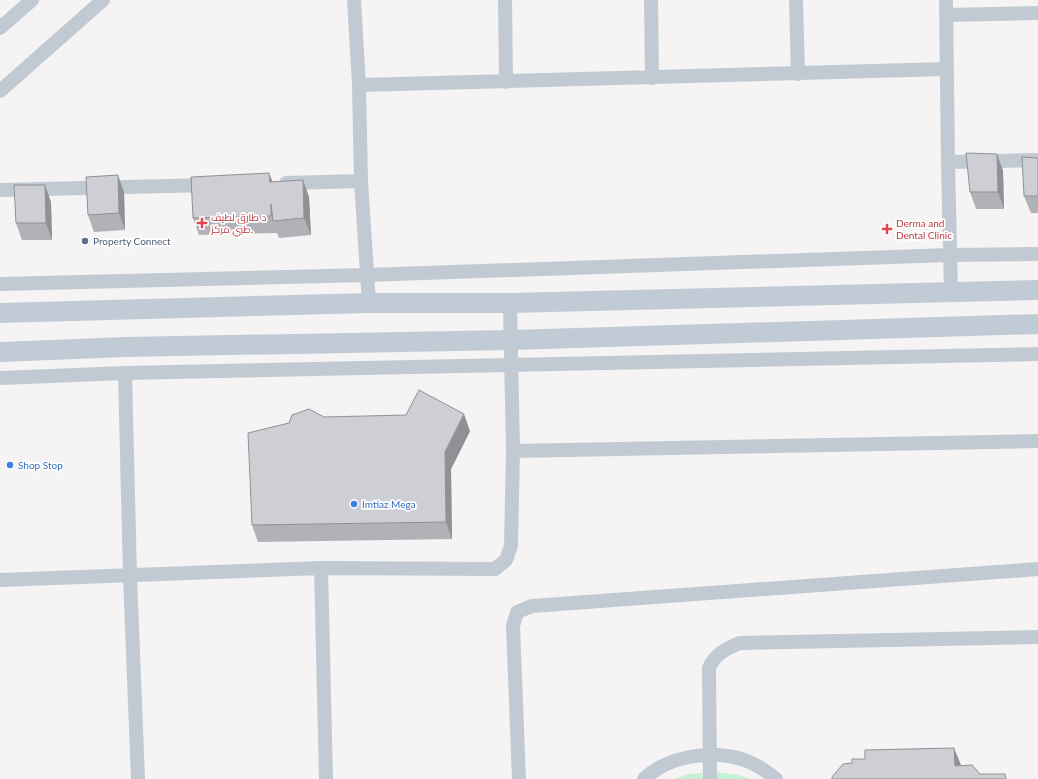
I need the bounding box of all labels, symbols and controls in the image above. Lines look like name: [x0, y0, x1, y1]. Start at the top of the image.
place label: د طارق لطیف طبي مرکز.: [210, 211, 266, 237]
marker: د طارق لطیف طبي مرکز.: [196, 217, 208, 229]
place label: Derma and Dental Clinic: [896, 217, 952, 241]
marker: Derma and Dental Clinic: [881, 223, 893, 235]
place label: Property Connect: [93, 235, 171, 247]
marker: Property Connect: [80, 236, 90, 246]
place label: Shop Stop: [18, 459, 63, 471]
marker: Shop Stop: [5, 460, 15, 470]
place label: Imtiaz Mega: [362, 498, 416, 510]
marker: Imtiaz Mega: [349, 499, 359, 509]

